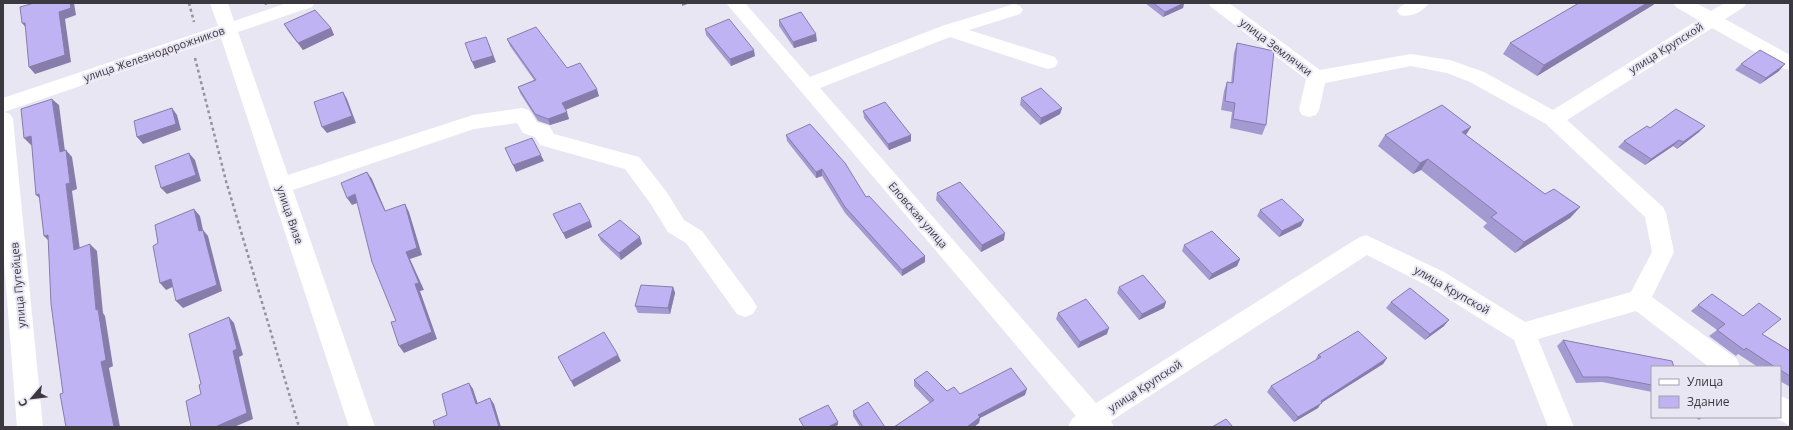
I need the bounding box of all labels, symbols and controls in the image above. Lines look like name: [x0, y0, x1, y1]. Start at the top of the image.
street label: улица Землячки: [1237, 14, 1316, 79]
street label: улица Крупской: [1626, 19, 1706, 76]
street label: улица Железнодорожников: [81, 22, 226, 85]
street label: Еловская улица: [885, 178, 951, 251]
street label: улица Визе: [274, 184, 307, 246]
street label: улица Путейцев: [6, 242, 29, 328]
street label: улица Крупской: [1412, 262, 1493, 317]
street label: улица Крупской: [1105, 356, 1184, 415]
legend: [1651, 366, 1781, 418]
text: Улица: [1687, 373, 1723, 390]
north arrow: [12, 378, 52, 418]
text: Здание: [1687, 393, 1730, 410]
text: С: [14, 396, 31, 410]

